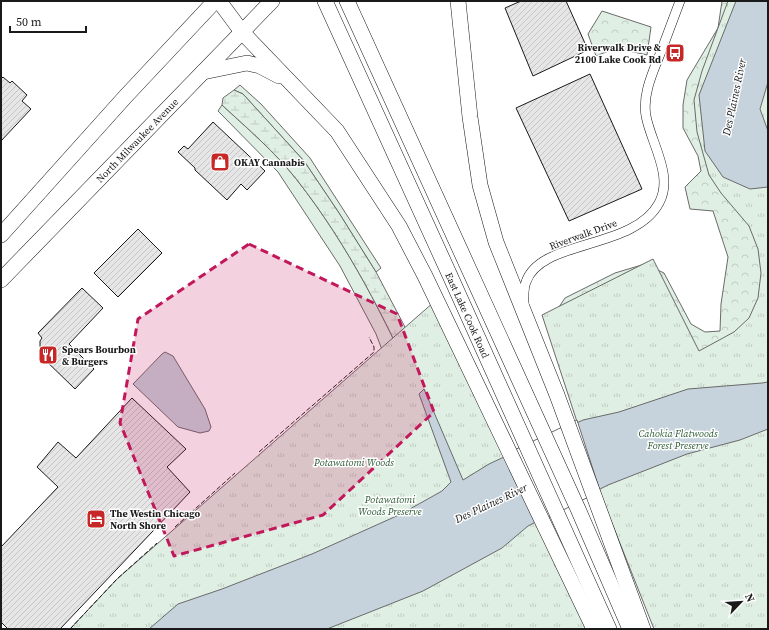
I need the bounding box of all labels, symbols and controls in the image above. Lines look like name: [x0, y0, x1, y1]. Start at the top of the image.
scale bar: [10, 8, 86, 34]
text: 50 m: [16, 14, 42, 30]
place label: Riverwalk Drive & 2100 Lake Cook Rd: [575, 41, 661, 66]
bus stop icon: Riverwalk Drive & 2100 Lake Cook Rd: [664, 42, 686, 64]
water label: Des Plaines River: [719, 56, 750, 138]
street label: North Milwaukee Avenue: [93, 95, 181, 185]
shop icon: OKAY Cannabis: [209, 151, 231, 173]
place label: OKAY Cannabis: [234, 156, 305, 169]
street label: Riverwalk Drive: [548, 216, 619, 253]
street label: East Lake Cook Road: [442, 270, 492, 360]
place label: Spears Bourbon & Burgers: [62, 343, 136, 368]
restaurant icon: Spears Bourbon & Burgers: [37, 344, 59, 366]
park label: Cahokia Flatwoods Forest Preserve: [638, 427, 718, 452]
park label: Potawatomi Woods: [313, 456, 394, 469]
water label: Des Plaines River: [451, 480, 531, 527]
park label: Potawatomi Woods Preserve: [358, 493, 422, 518]
place label: The Westin Chicago North Shore: [110, 507, 201, 532]
hotel icon: The Westin Chicago North Shore: [85, 508, 107, 530]
north arrow: [721, 582, 761, 622]
text: N: [741, 591, 758, 605]

